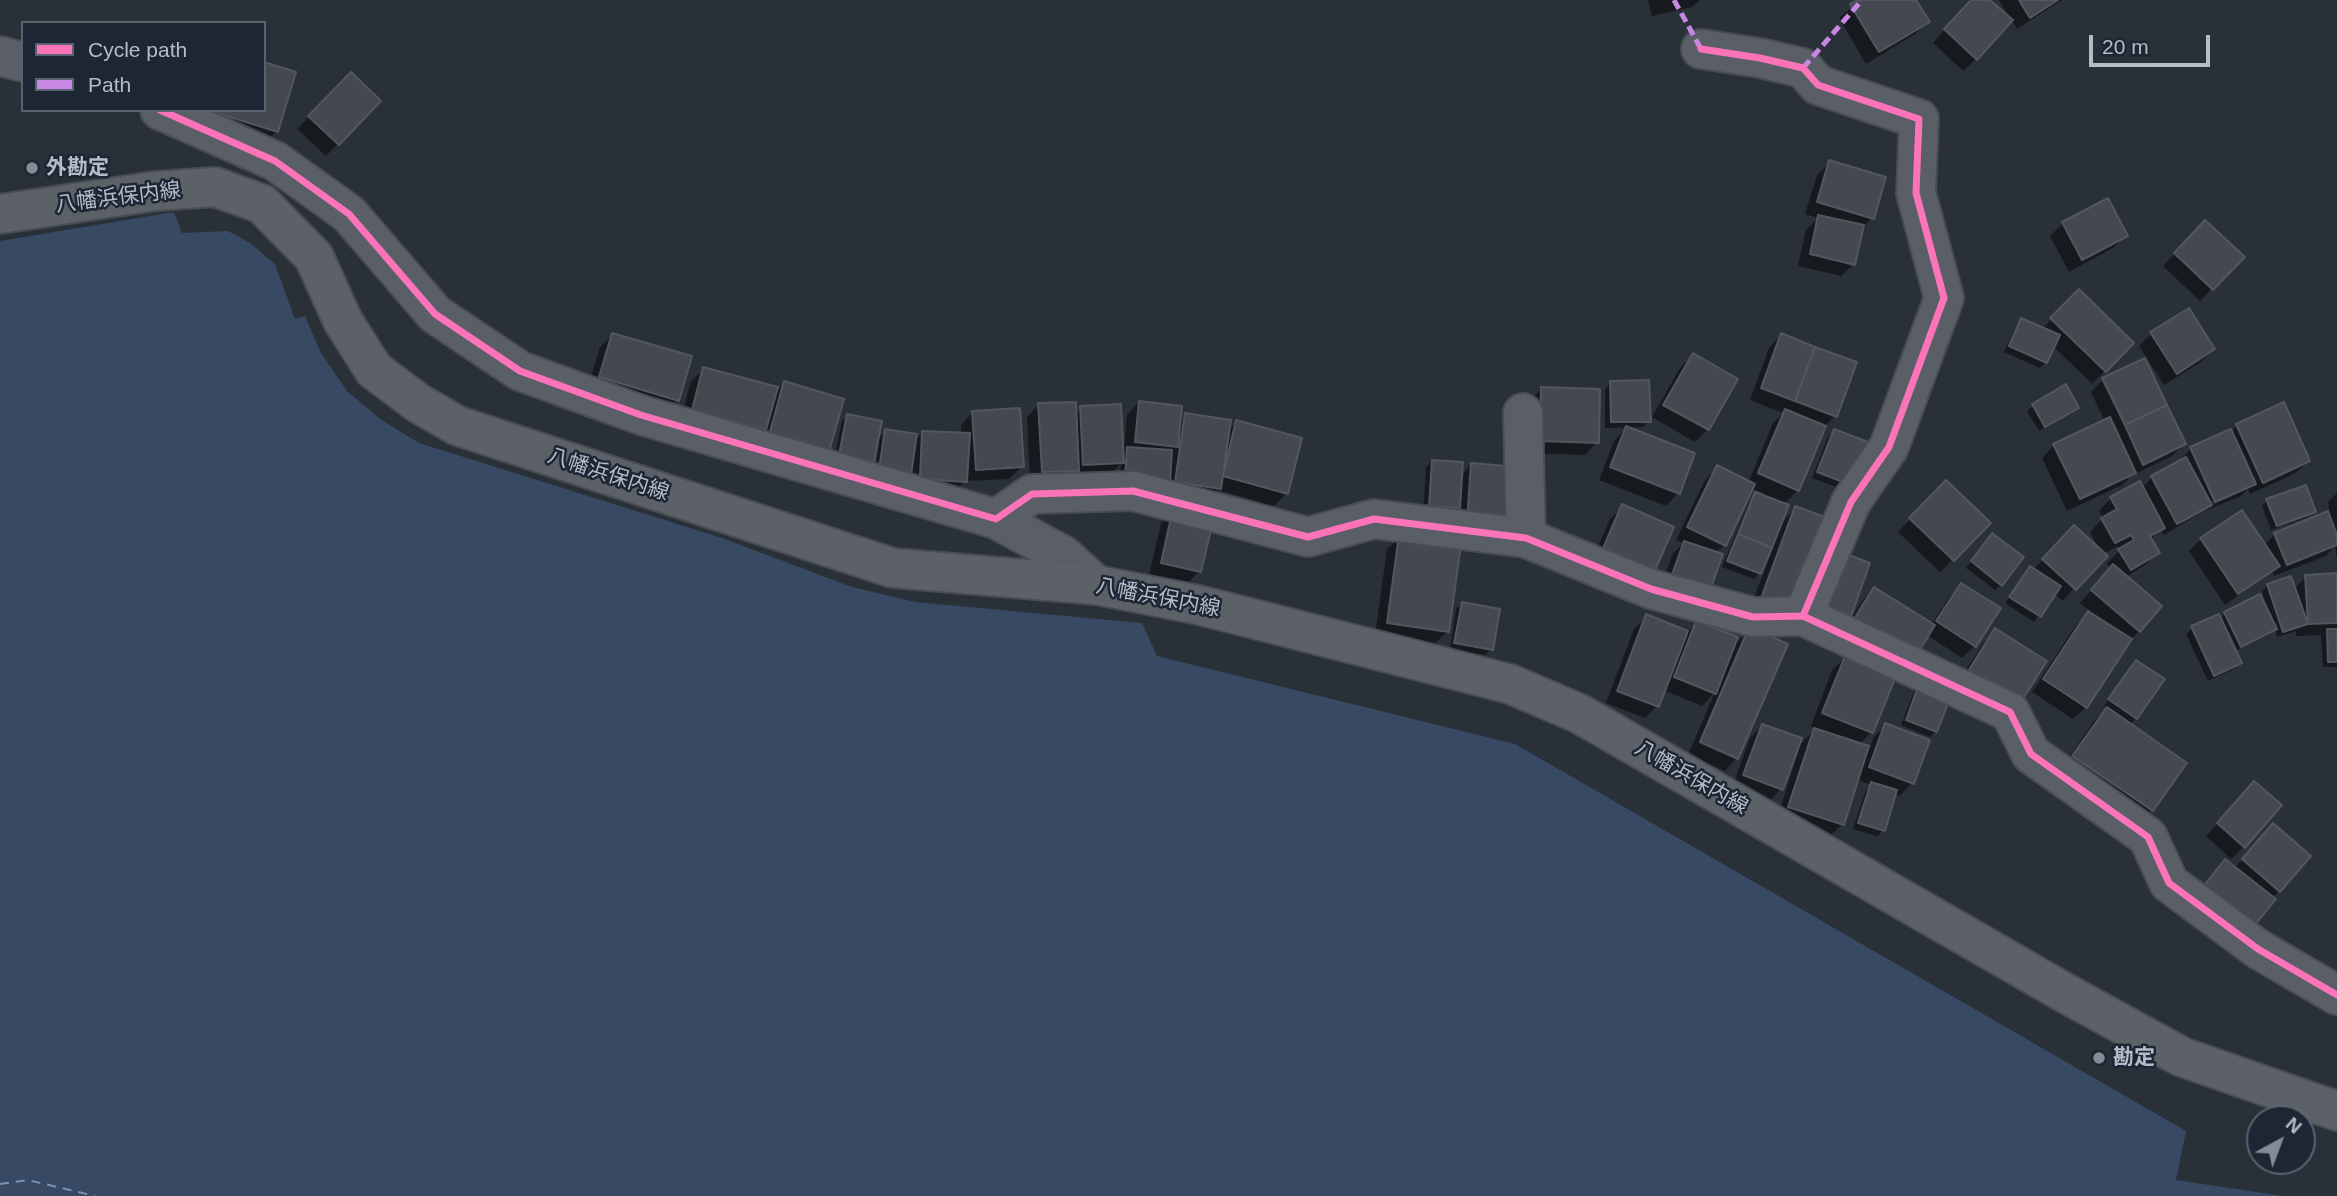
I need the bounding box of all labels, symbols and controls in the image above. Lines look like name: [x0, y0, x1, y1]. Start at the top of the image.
legend: [21, 21, 266, 112]
scale bar: [2092, 21, 2213, 65]
text: 20 m: [2102, 35, 2149, 58]
text: Cycle path: [88, 38, 187, 61]
text: Path: [88, 73, 131, 96]
place label: 外勘定: [46, 155, 109, 181]
marker: 外勘定: [24, 160, 40, 176]
street label: 八幡浜保内線: [54, 178, 182, 218]
street label: 八幡浜保内線: [544, 444, 672, 506]
street label: 八幡浜保内線: [1094, 574, 1222, 622]
street label: 八幡浜保内線: [1630, 736, 1752, 820]
place label: 勘定: [2113, 1045, 2155, 1071]
marker: 勘定: [2091, 1050, 2107, 1066]
north arrow: [2246, 1105, 2316, 1175]
text: N: [2282, 1113, 2306, 1138]

